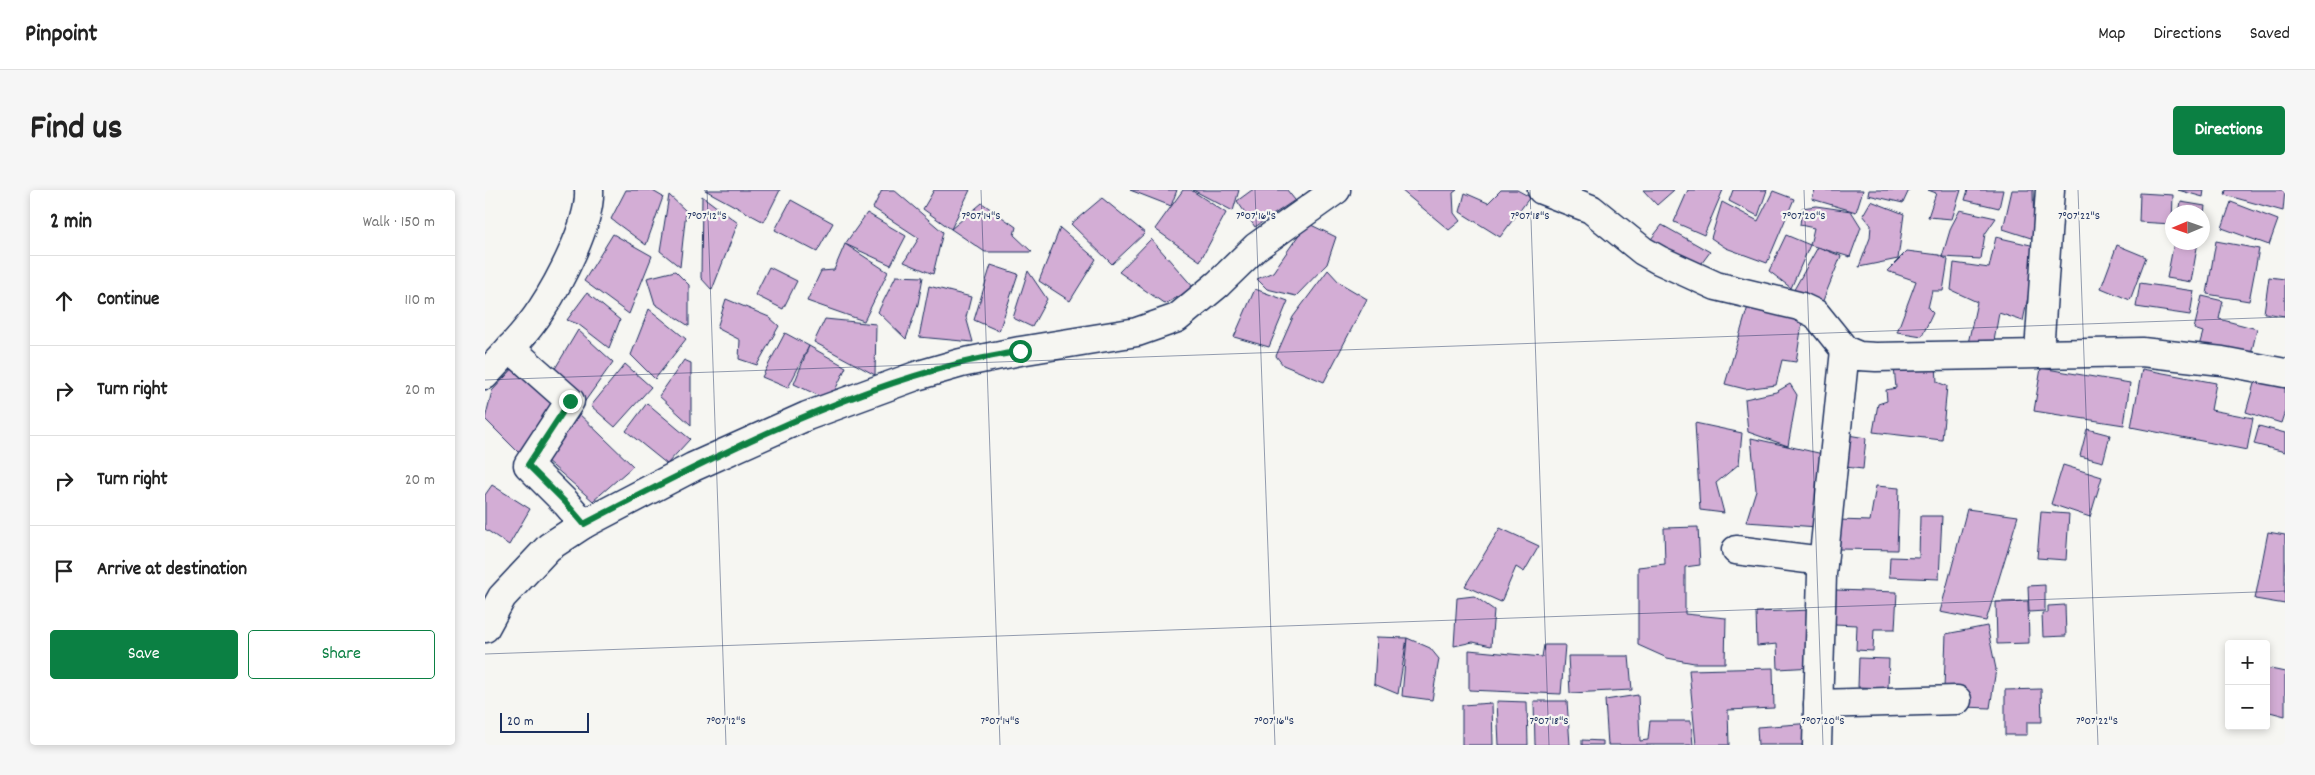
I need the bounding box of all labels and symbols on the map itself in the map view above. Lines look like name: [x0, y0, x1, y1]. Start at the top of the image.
north arrow: [2165, 205, 2210, 250]
text: 7°07'12"S: [687, 208, 727, 225]
text: 7°07'14"S: [961, 208, 1001, 225]
text: 7°07'16"S: [1236, 208, 1276, 225]
text: 7°07'18"S: [1511, 208, 1549, 225]
text: 7°07'20"S: [1782, 208, 1826, 225]
text: 7°07'22"S: [2058, 208, 2100, 225]
route start: [1009, 340, 1032, 363]
route end: [559, 390, 582, 413]
scale bar: [500, 710, 589, 733]
text: 7°07'12"S: [706, 713, 746, 730]
text: 7°07'14"S: [980, 713, 1020, 730]
text: 7°07'16"S: [1254, 713, 1294, 730]
text: 7°07'18"S: [1530, 713, 1568, 730]
text: 7°07'20"S: [1801, 713, 1845, 730]
text: 7°07'22"S: [2076, 713, 2118, 730]

